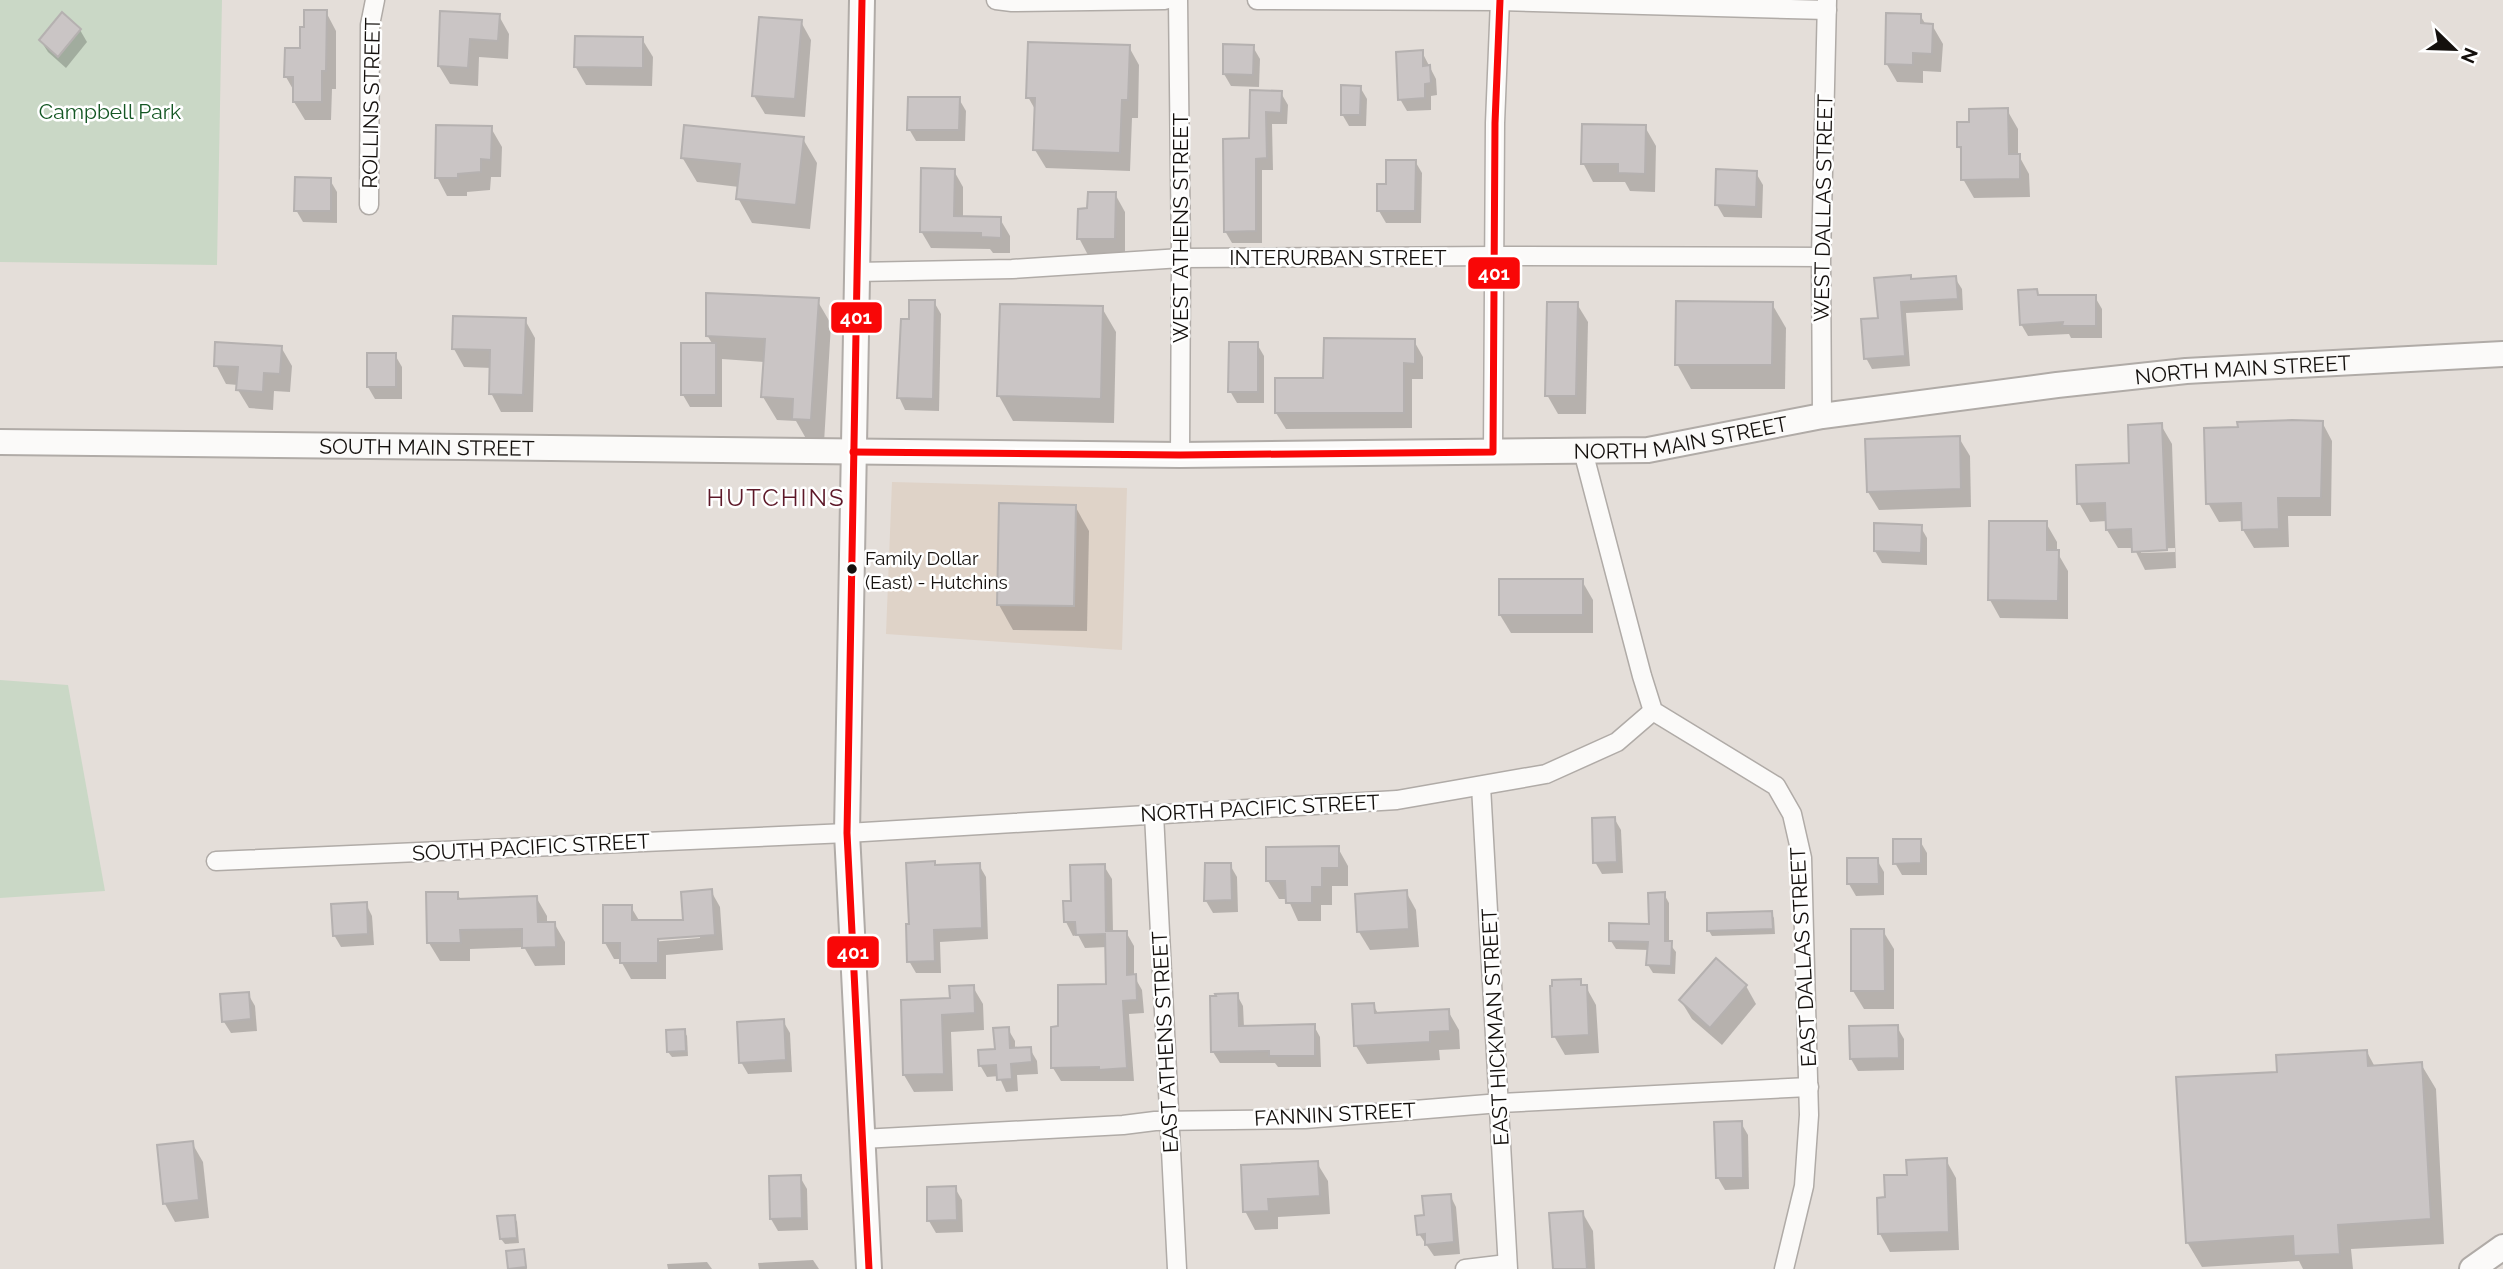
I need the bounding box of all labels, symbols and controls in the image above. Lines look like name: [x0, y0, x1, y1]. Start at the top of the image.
north arrow: [2419, 14, 2489, 84]
street label: ROLLINS STREET: [357, 17, 385, 189]
text: N: [2457, 45, 2483, 67]
street label: WEST DALLAS STREET: [1809, 94, 1837, 322]
park label: Campbell Park: [39, 99, 181, 124]
street label: WEST ATHENS STREET: [1168, 113, 1193, 343]
street label: INTERURBAN STREET: [1229, 245, 1447, 270]
line badge: 401: [1467, 256, 1521, 290]
text: 401: [1478, 262, 1510, 284]
line badge: 401: [830, 301, 883, 334]
text: 401: [840, 306, 872, 328]
street label: NORTH MAIN STREET: [2134, 350, 2352, 389]
street label: NORTH MAIN STREET: [1574, 410, 1790, 463]
street label: SOUTH MAIN STREET: [319, 433, 535, 460]
district label: HUTCHINS: [706, 483, 846, 512]
place label: Family Dollar (East) - Hutchins: [865, 547, 1008, 593]
marker: Family Dollar (East) - Hutchins: [845, 562, 859, 576]
street label: NORTH PACIFIC STREET: [1140, 789, 1380, 827]
street label: SOUTH PACIFIC STREET: [411, 828, 651, 866]
street label: EAST DALLAS STREET: [1785, 846, 1821, 1067]
street label: EAST HICKMAN STREET: [1476, 908, 1514, 1146]
street label: EAST ATHENS STREET: [1147, 930, 1183, 1154]
line badge: 401: [826, 935, 880, 969]
text: 401: [837, 941, 869, 963]
street label: FANNIN STREET: [1253, 1097, 1417, 1131]

